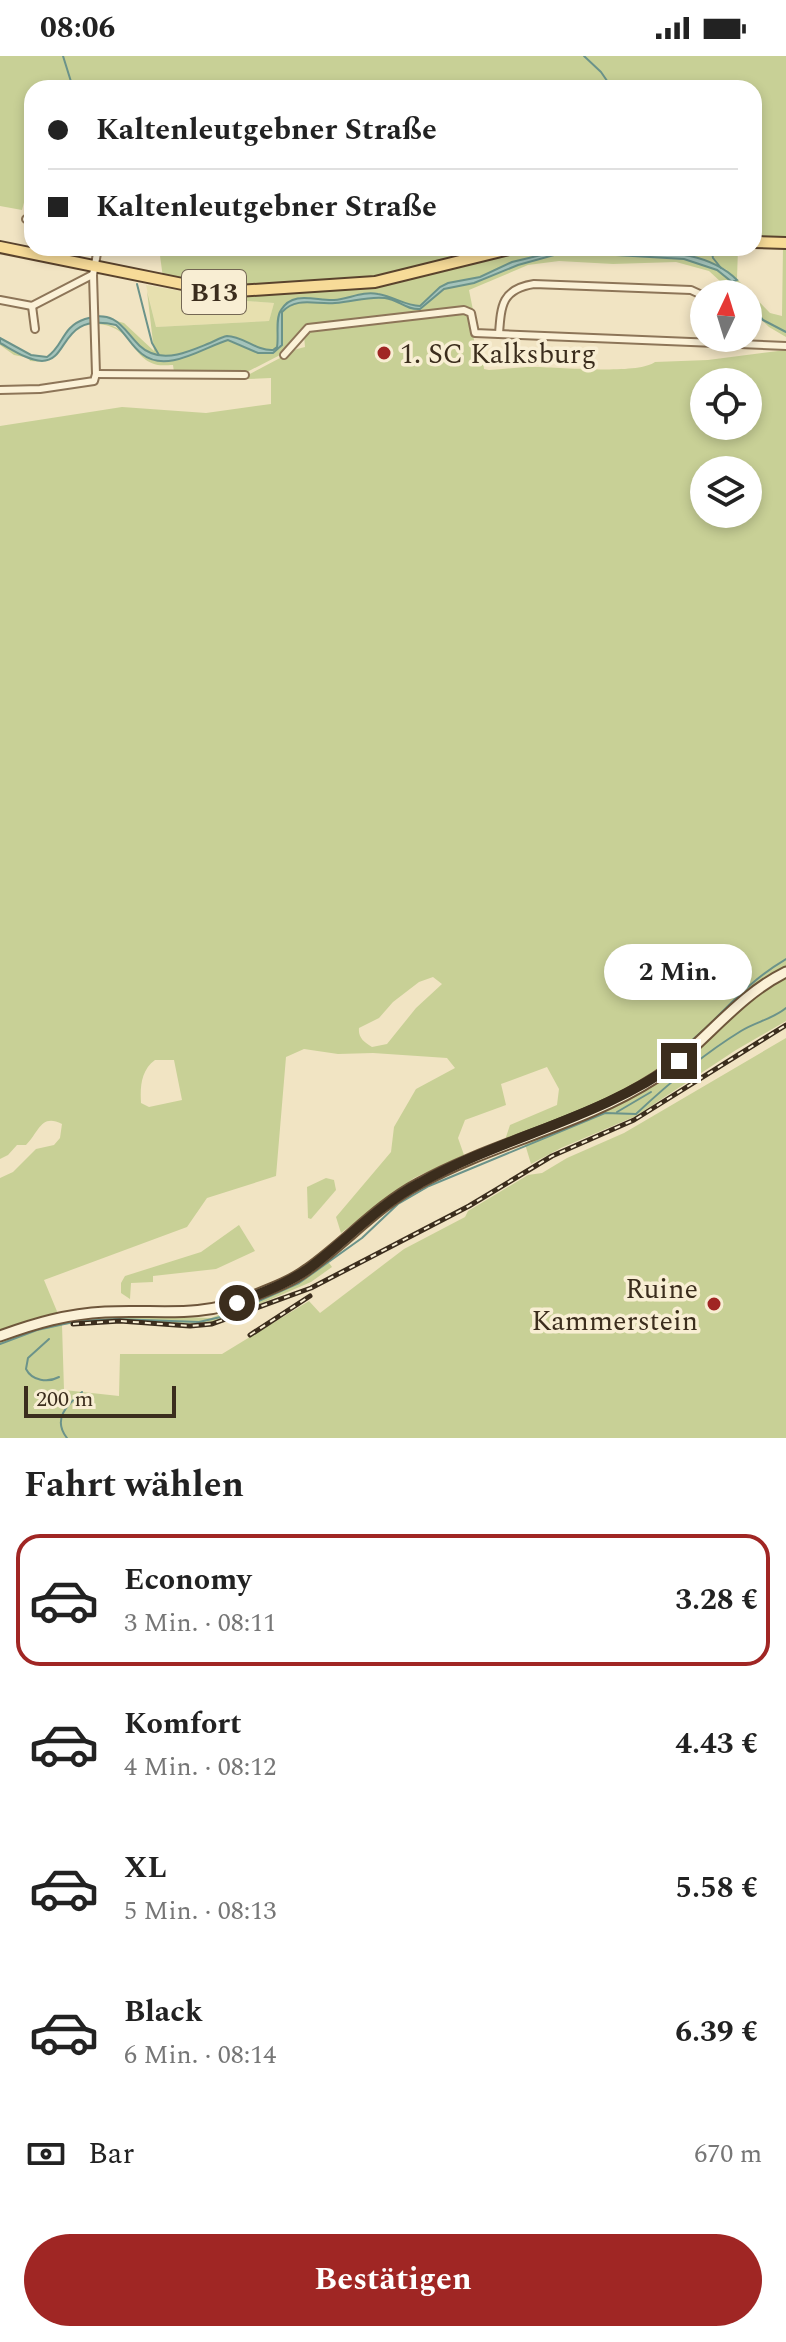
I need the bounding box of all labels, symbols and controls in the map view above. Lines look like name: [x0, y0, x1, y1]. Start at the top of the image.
text: 08:06: [40, 5, 115, 51]
text: Kaltenleutgebner Straße: [96, 107, 437, 153]
text: Kaltenleutgebner Straße: [96, 184, 437, 230]
road number: B13: [182, 270, 246, 314]
north arrow: [690, 280, 762, 352]
map controls: [690, 280, 762, 528]
place label: 1. SC Kalksburg: [400, 333, 596, 376]
marker: 1. SC Kalksburg: [375, 344, 393, 362]
button: locate: [690, 368, 762, 440]
button: layers: [690, 456, 762, 528]
callout: 2 Min.: [605, 945, 753, 1001]
text: 2 Min.: [639, 952, 717, 992]
route end: [661, 1043, 697, 1079]
place label: Ruine Kammerstein: [532, 1268, 698, 1343]
route start: [219, 1285, 255, 1321]
marker: Ruine Kammerstein: [705, 1295, 723, 1313]
scale bar: [24, 1382, 176, 1418]
text: 200 m: [36, 1383, 93, 1416]
text: Fahrt wählen: [24, 1458, 244, 1513]
text: Economy: [124, 1557, 251, 1603]
icon: car: [28, 1564, 100, 1636]
text: 3.28 €: [675, 1577, 758, 1623]
text: 3 Min. · 08:11: [124, 1603, 276, 1643]
text: Komfort: [124, 1701, 242, 1747]
icon: car: [28, 1708, 100, 1780]
text: 4.43 €: [675, 1721, 758, 1767]
text: 4 Min. · 08:12: [124, 1747, 276, 1787]
text: XL: [124, 1845, 167, 1891]
icon: car: [28, 1852, 100, 1924]
text: 5.58 €: [675, 1865, 758, 1911]
text: 5 Min. · 08:13: [124, 1891, 276, 1931]
text: Black: [124, 1989, 203, 2035]
icon: car: [28, 1996, 100, 2068]
text: 6.39 €: [675, 2009, 758, 2055]
text: 6 Min. · 08:14: [124, 2035, 276, 2075]
text: Bar: [88, 2131, 134, 2177]
icon: cash: [24, 2132, 68, 2176]
text: 670 m: [694, 2134, 762, 2174]
button: Bestätigen: [24, 2234, 762, 2326]

